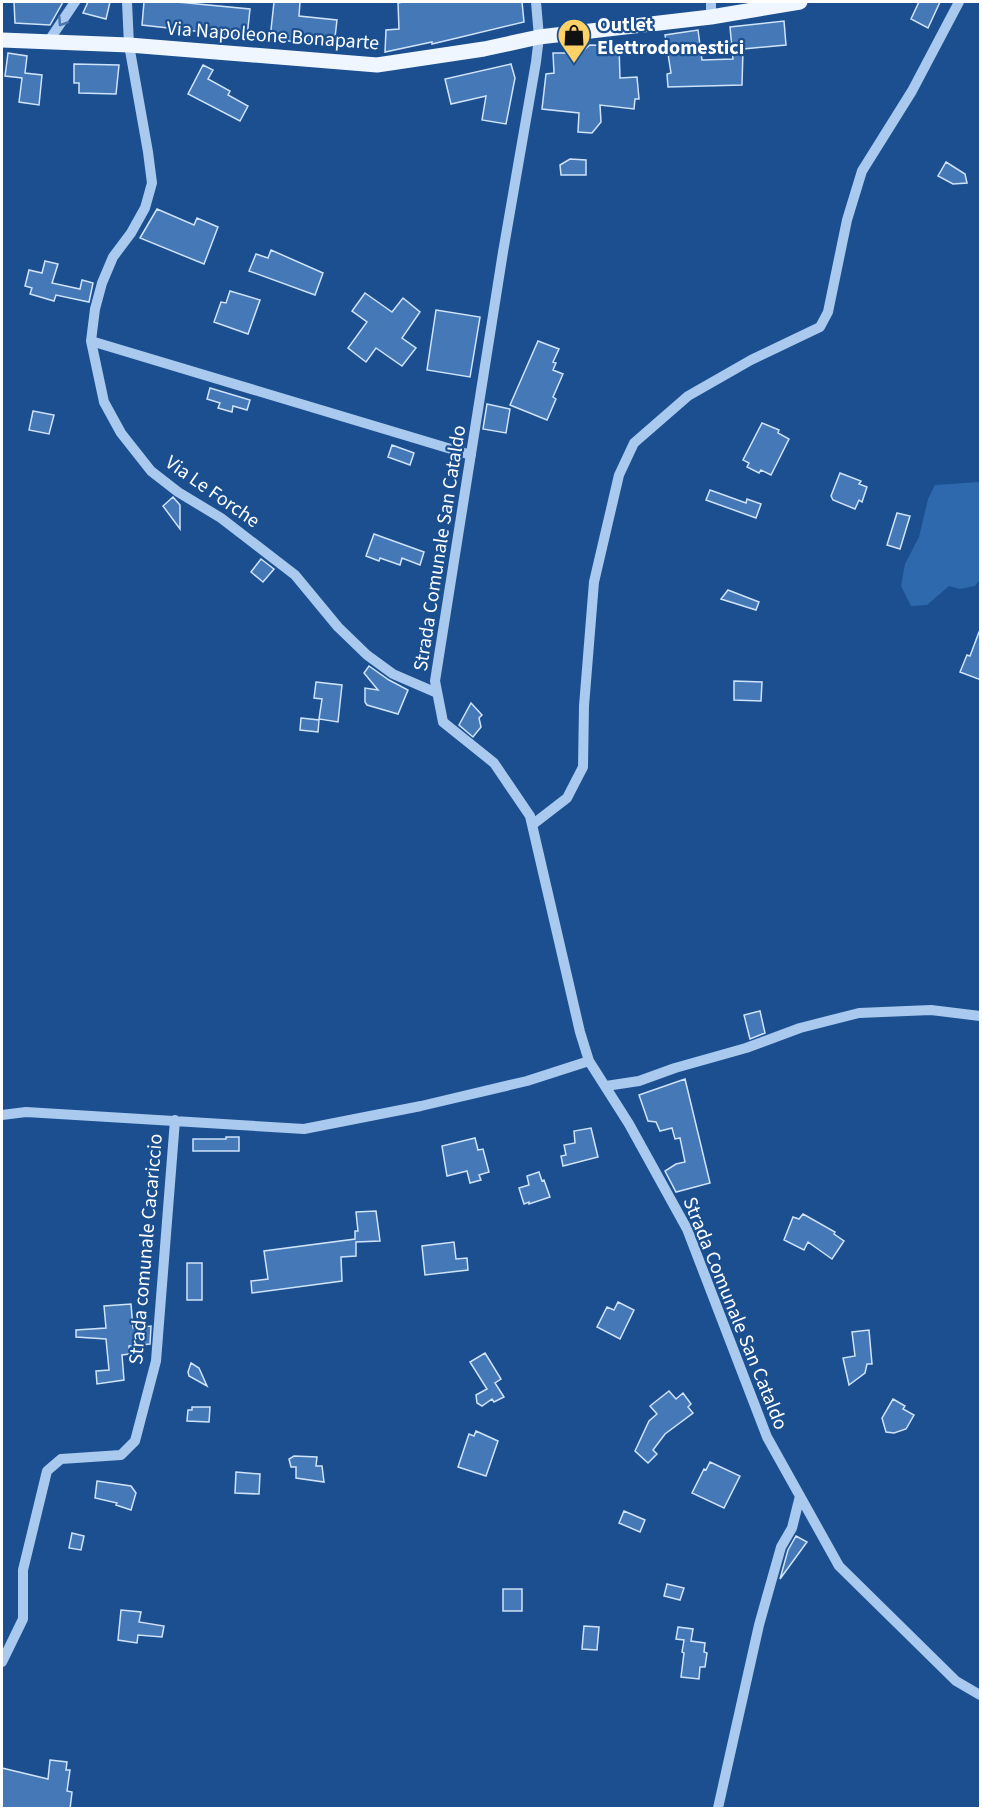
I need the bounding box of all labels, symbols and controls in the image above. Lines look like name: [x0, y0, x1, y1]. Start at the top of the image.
place label: Outlet Elettrodomestici: [597, 11, 744, 62]
one-way arrow: [58, 15, 69, 26]
street label: Via Napoleone Bonaparte: [166, 15, 380, 57]
shop icon: Outlet Elettrodomestici: [556, 17, 592, 64]
street label: Strada Comunale San Cataldo: [407, 423, 473, 673]
street label: Via Le Forche: [159, 449, 265, 535]
street label: Strada comunale Cacariccio: [122, 1132, 170, 1366]
street label: Strada Comunale San Cataldo: [675, 1193, 795, 1434]

